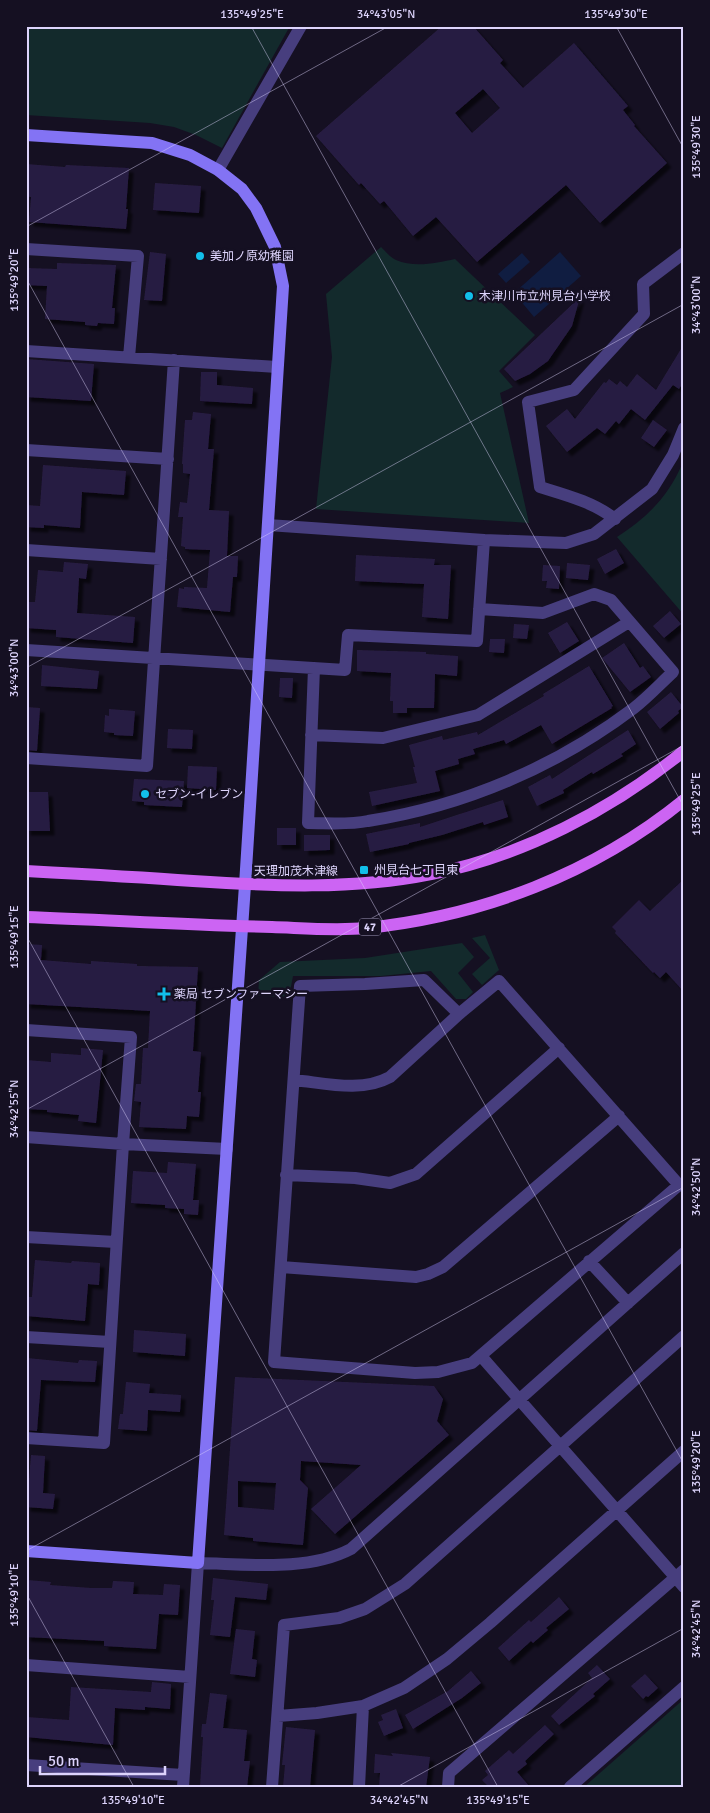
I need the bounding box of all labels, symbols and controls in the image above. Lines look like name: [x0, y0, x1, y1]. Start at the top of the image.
text: 135°49'25"E: [220, 7, 284, 22]
text: 34°43'05"N: [357, 7, 415, 22]
text: 135°49'30"E: [584, 7, 648, 22]
text: 135°49'30"E: [689, 115, 704, 179]
text: 135°49'20"E: [7, 248, 22, 312]
place label: 美加ノ原幼稚園: [210, 249, 294, 264]
marker: 美加ノ原幼稚園: [194, 250, 206, 262]
text: 34°43'00"N: [689, 276, 704, 334]
place label: 木津川市立州見台小学校: [479, 289, 611, 304]
marker: 木津川市立州見台小学校: [463, 290, 475, 302]
text: 34°43'00"N: [7, 639, 22, 697]
text: 135°49'25"E: [689, 772, 704, 836]
place label: セブン-イレブン: [155, 787, 243, 802]
marker: セブン-イレブン: [139, 788, 151, 800]
place label: 州見台七丁目東: [374, 863, 458, 878]
street label: 天理加茂木津線: [254, 864, 338, 879]
marker: 州見台七丁目東: [358, 864, 370, 876]
text: 135°49'15"E: [7, 905, 22, 969]
road number: 47: [359, 919, 381, 936]
place label: 薬局 セブンファーマシー: [174, 987, 308, 1002]
marker: 薬局 セブンファーマシー: [158, 988, 170, 1000]
text: 34°42'55"N: [7, 1080, 22, 1138]
text: 34°42'50"N: [689, 1158, 704, 1216]
text: 135°49'20"E: [689, 1430, 704, 1494]
text: 135°49'10"E: [7, 1563, 22, 1627]
text: 34°42'45"N: [689, 1600, 704, 1658]
scale bar: [40, 1743, 165, 1775]
text: 50 m: [48, 1752, 79, 1770]
text: 135°49'10"E: [101, 1793, 165, 1808]
text: 34°42'45"N: [370, 1793, 428, 1808]
text: 135°49'15"E: [466, 1793, 530, 1808]

